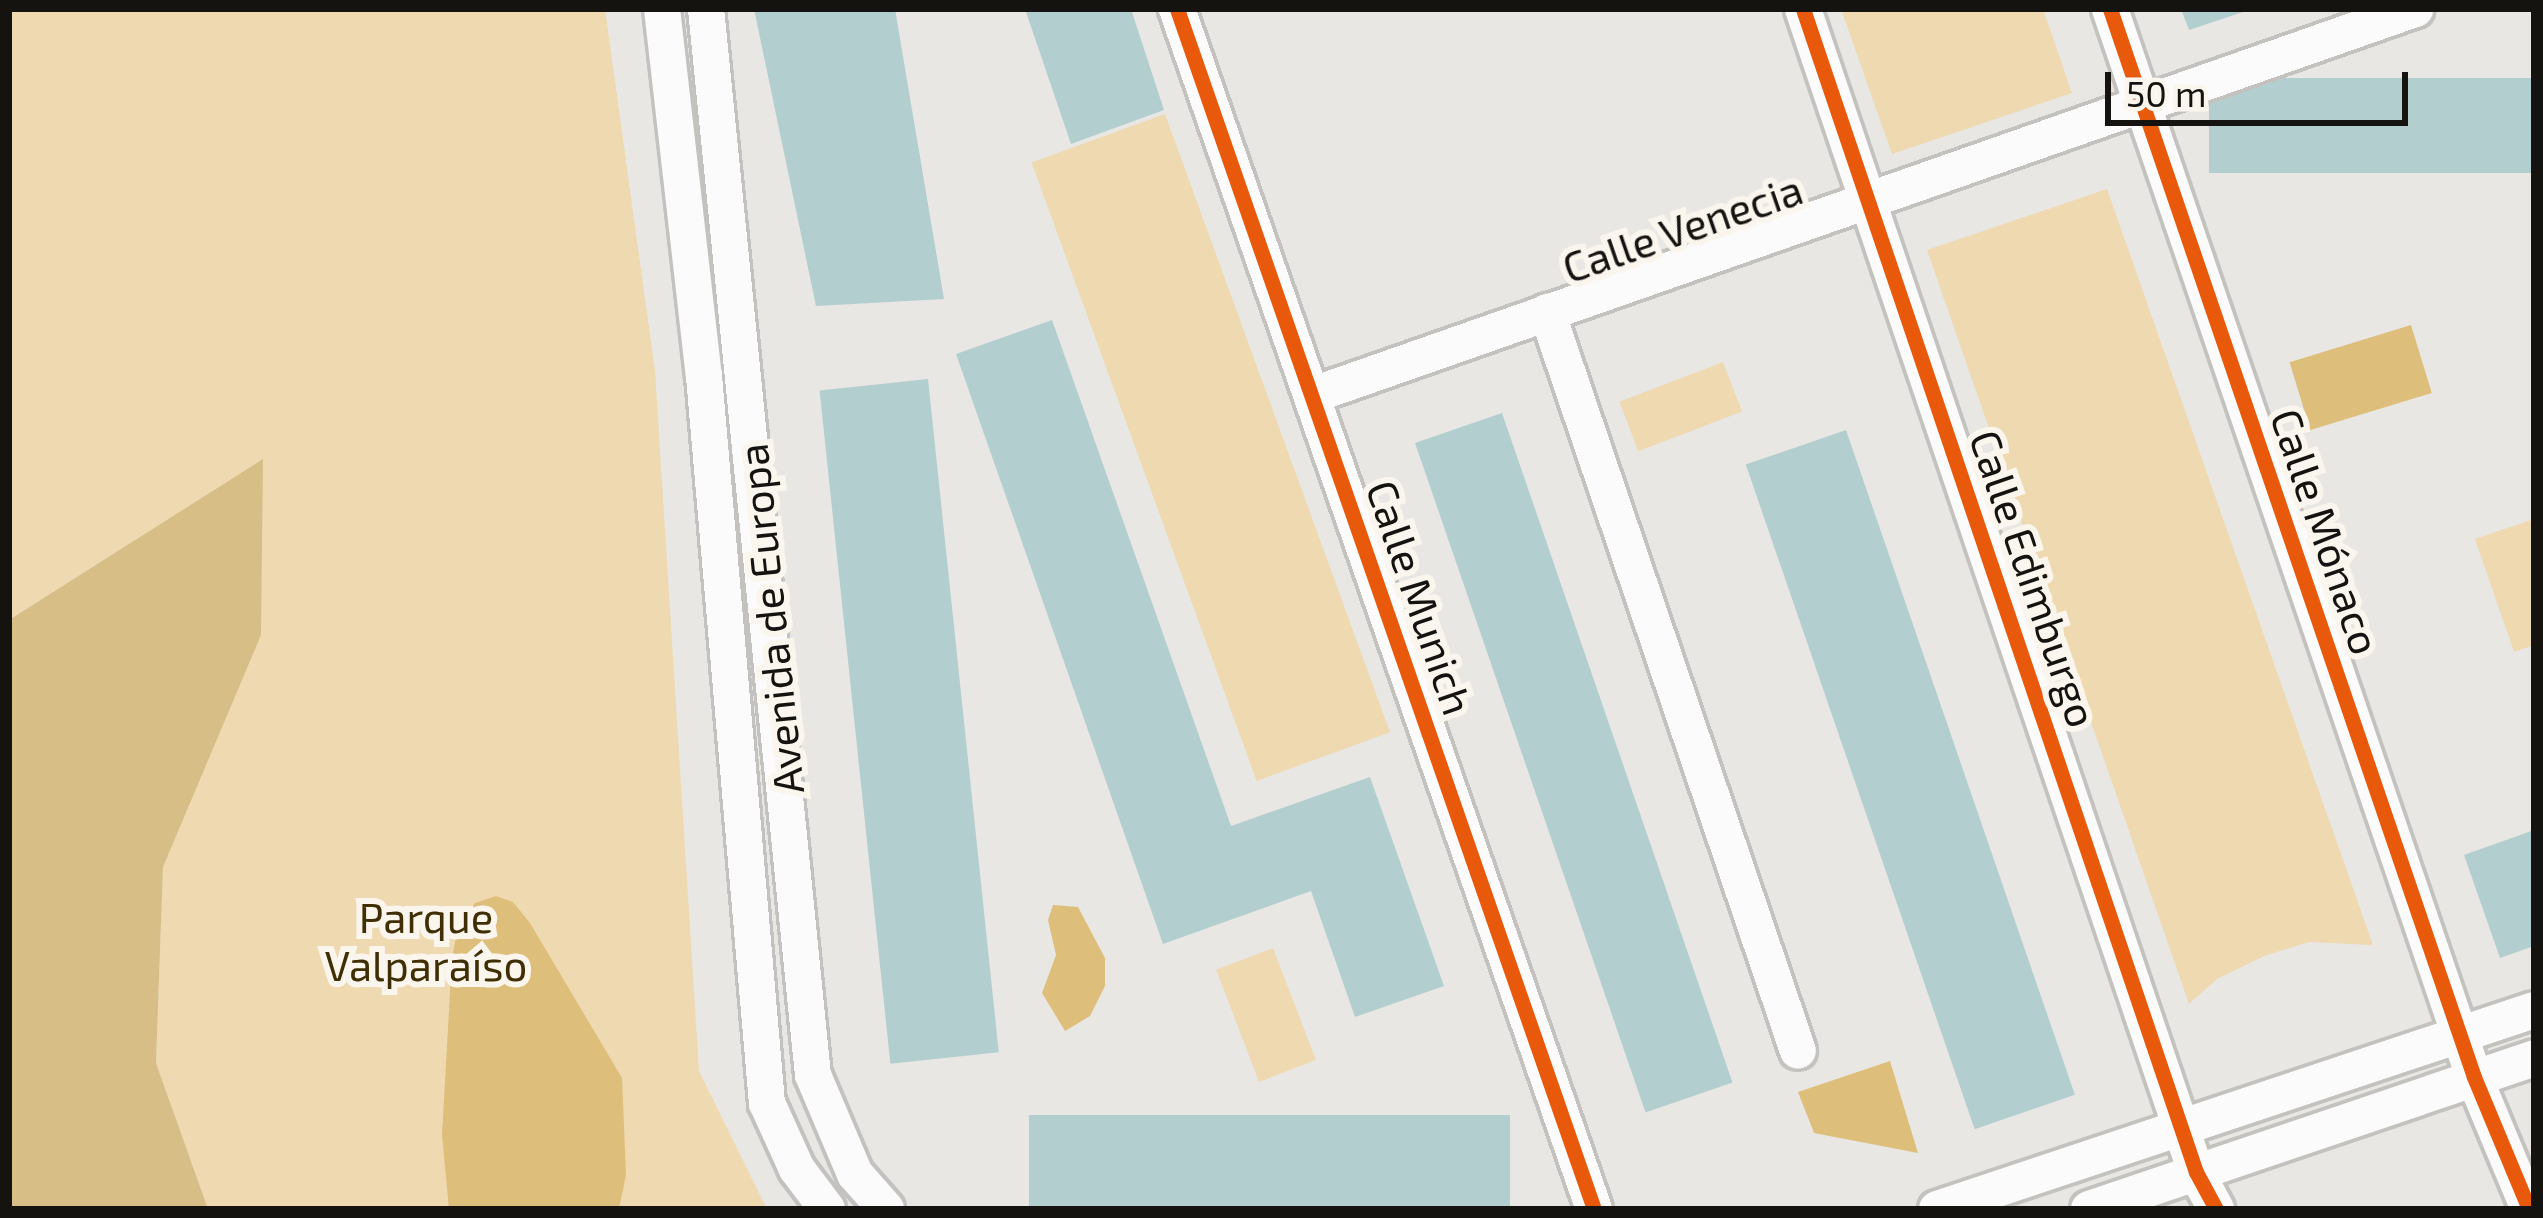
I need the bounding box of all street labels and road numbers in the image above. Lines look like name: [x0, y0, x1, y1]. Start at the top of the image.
street label: Calle Venecia: [1555, 162, 1809, 292]
street label: Calle Mónaco: [2261, 402, 2393, 660]
street label: Calle Edimburgo: [1961, 423, 2109, 733]
street label: Avenida de Europa: [726, 441, 812, 797]
street label: Calle Munich: [1357, 473, 1485, 721]

